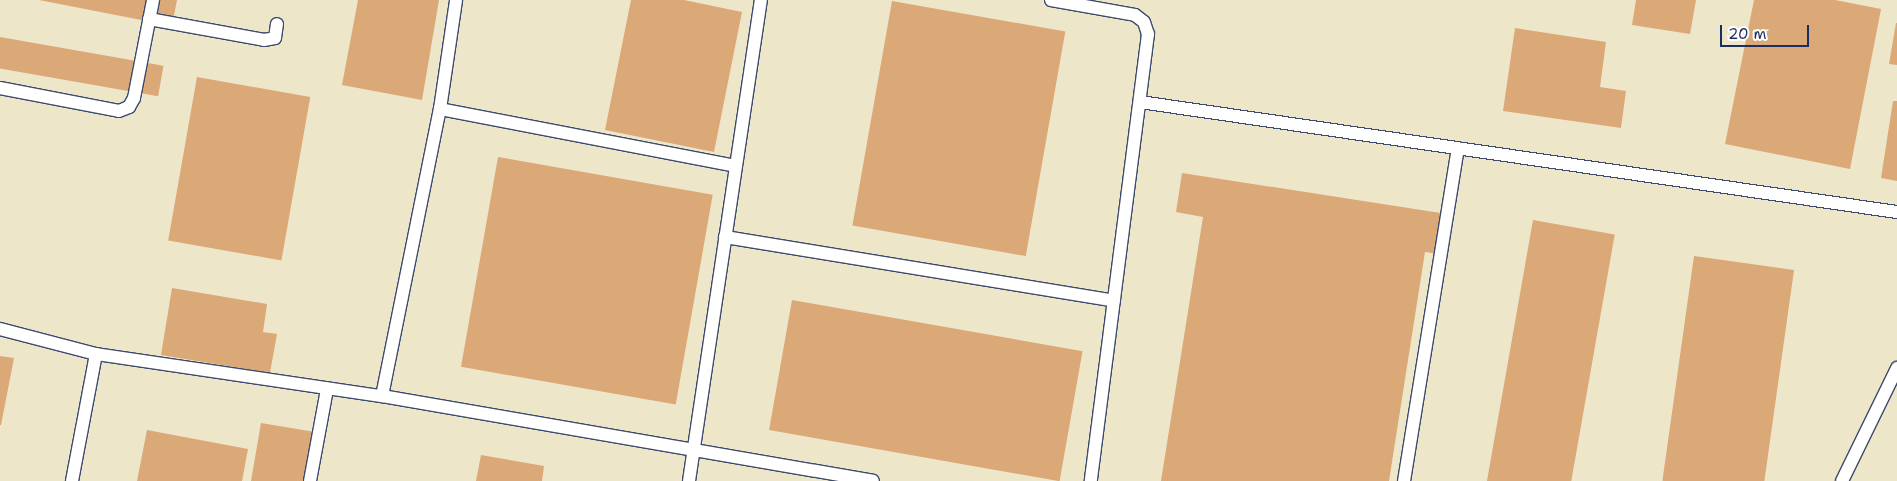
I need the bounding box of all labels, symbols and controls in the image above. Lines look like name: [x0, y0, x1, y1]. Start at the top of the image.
scale bar: [1722, 15, 1811, 47]
text: 20 m: [1728, 24, 1767, 44]

